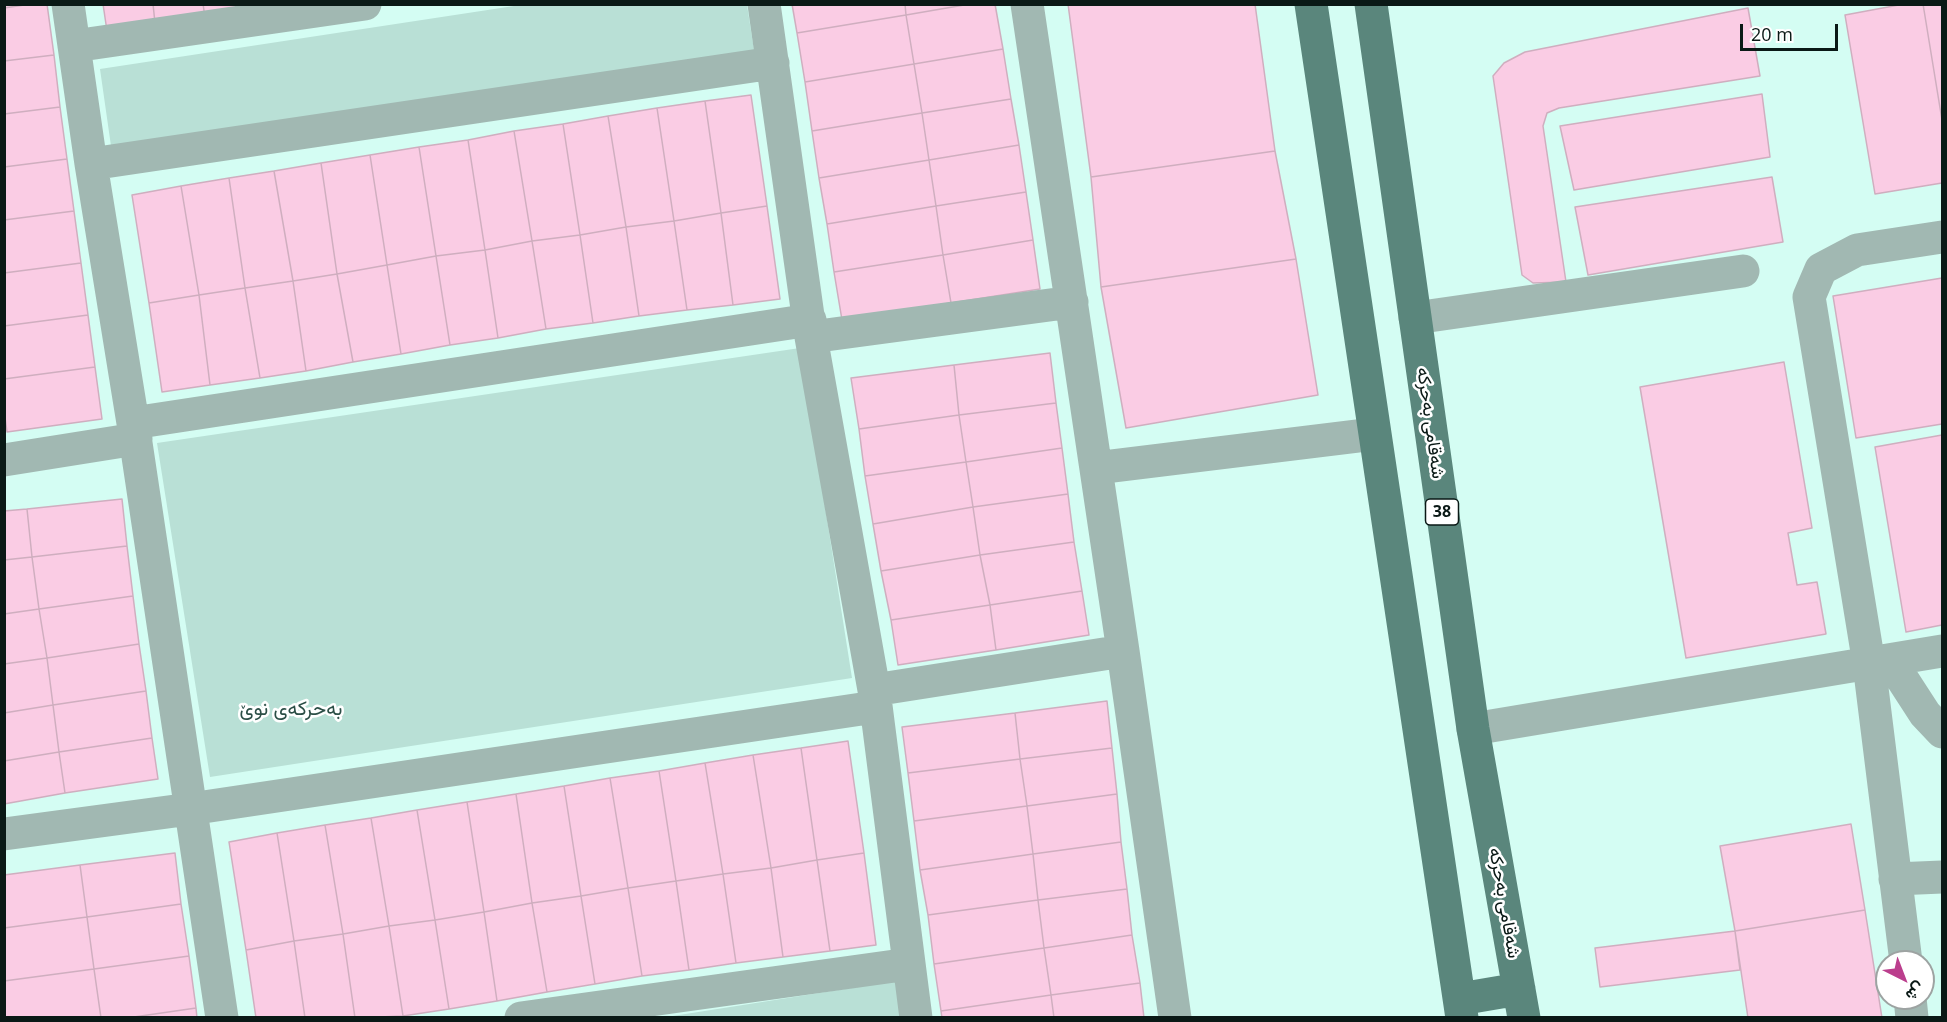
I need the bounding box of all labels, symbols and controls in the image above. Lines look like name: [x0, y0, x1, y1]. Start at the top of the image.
scale bar: [1743, 12, 1840, 50]
text: 20 m: [1751, 22, 1793, 46]
street label: شەقامی بەحرکە: [1412, 366, 1448, 480]
road number: 38: [1426, 499, 1458, 525]
district label: بەحرکەی نوێ: [240, 697, 342, 721]
street label: شەقامی بەحرکە: [1484, 846, 1524, 960]
north arrow: [1875, 950, 1935, 1010]
text: ش: [1901, 977, 1930, 1006]

